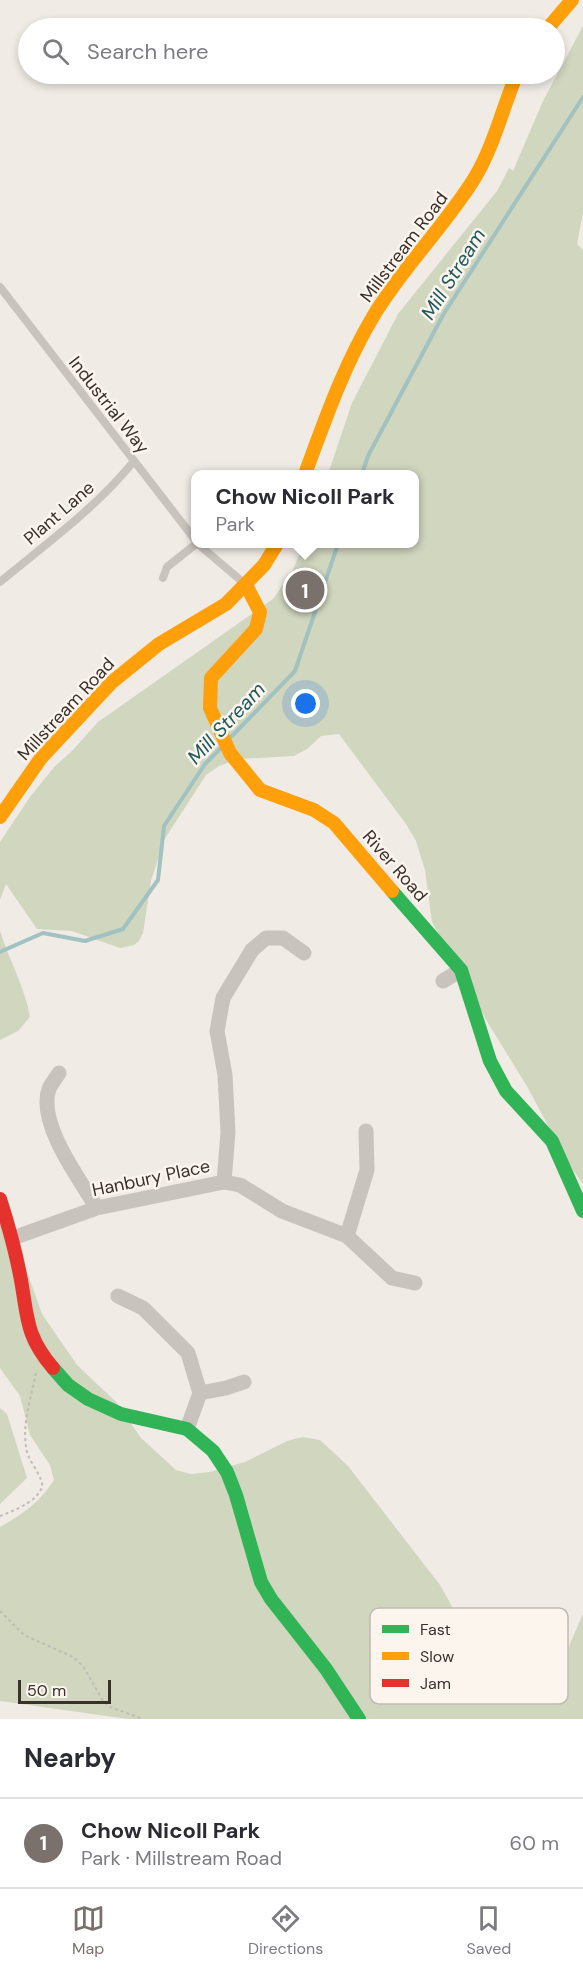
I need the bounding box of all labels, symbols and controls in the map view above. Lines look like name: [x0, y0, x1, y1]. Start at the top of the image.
search box: [18, 18, 565, 84]
icon: search: [39, 35, 72, 68]
text: Search here: [87, 37, 208, 66]
street label: Millstream Road: [355, 187, 453, 307]
water label: Mill Stream: [415, 223, 491, 325]
street label: Industrial Way: [63, 351, 155, 459]
popup: [191, 470, 419, 548]
street label: Plant Lane: [19, 476, 99, 550]
text: Chow Nicoll Park: [215, 482, 395, 511]
text: Park: [215, 511, 255, 537]
pin: 1: [286, 568, 324, 612]
street label: Millstream Road: [12, 652, 120, 766]
water label: Mill Stream: [181, 677, 271, 769]
your location: [291, 689, 320, 718]
street label: River Road: [357, 825, 433, 907]
street label: Hanbury Place: [90, 1154, 212, 1202]
legend: [370, 1608, 568, 1704]
text: Fast: [420, 1619, 451, 1640]
text: Slow: [420, 1646, 454, 1667]
text: Jam: [420, 1673, 451, 1694]
scale bar: [18, 1677, 111, 1704]
text: 50 m: [27, 1680, 66, 1701]
text: Nearby: [24, 1741, 116, 1775]
text: Chow Nicoll Park: [81, 1816, 260, 1845]
text: 1: [40, 1830, 47, 1856]
text: 60 m: [510, 1830, 559, 1856]
text: Park · Millstream Road: [81, 1845, 282, 1871]
tab: Map: [72, 1902, 105, 1959]
tab: Directions: [248, 1902, 323, 1959]
tab: Saved: [467, 1902, 511, 1959]

